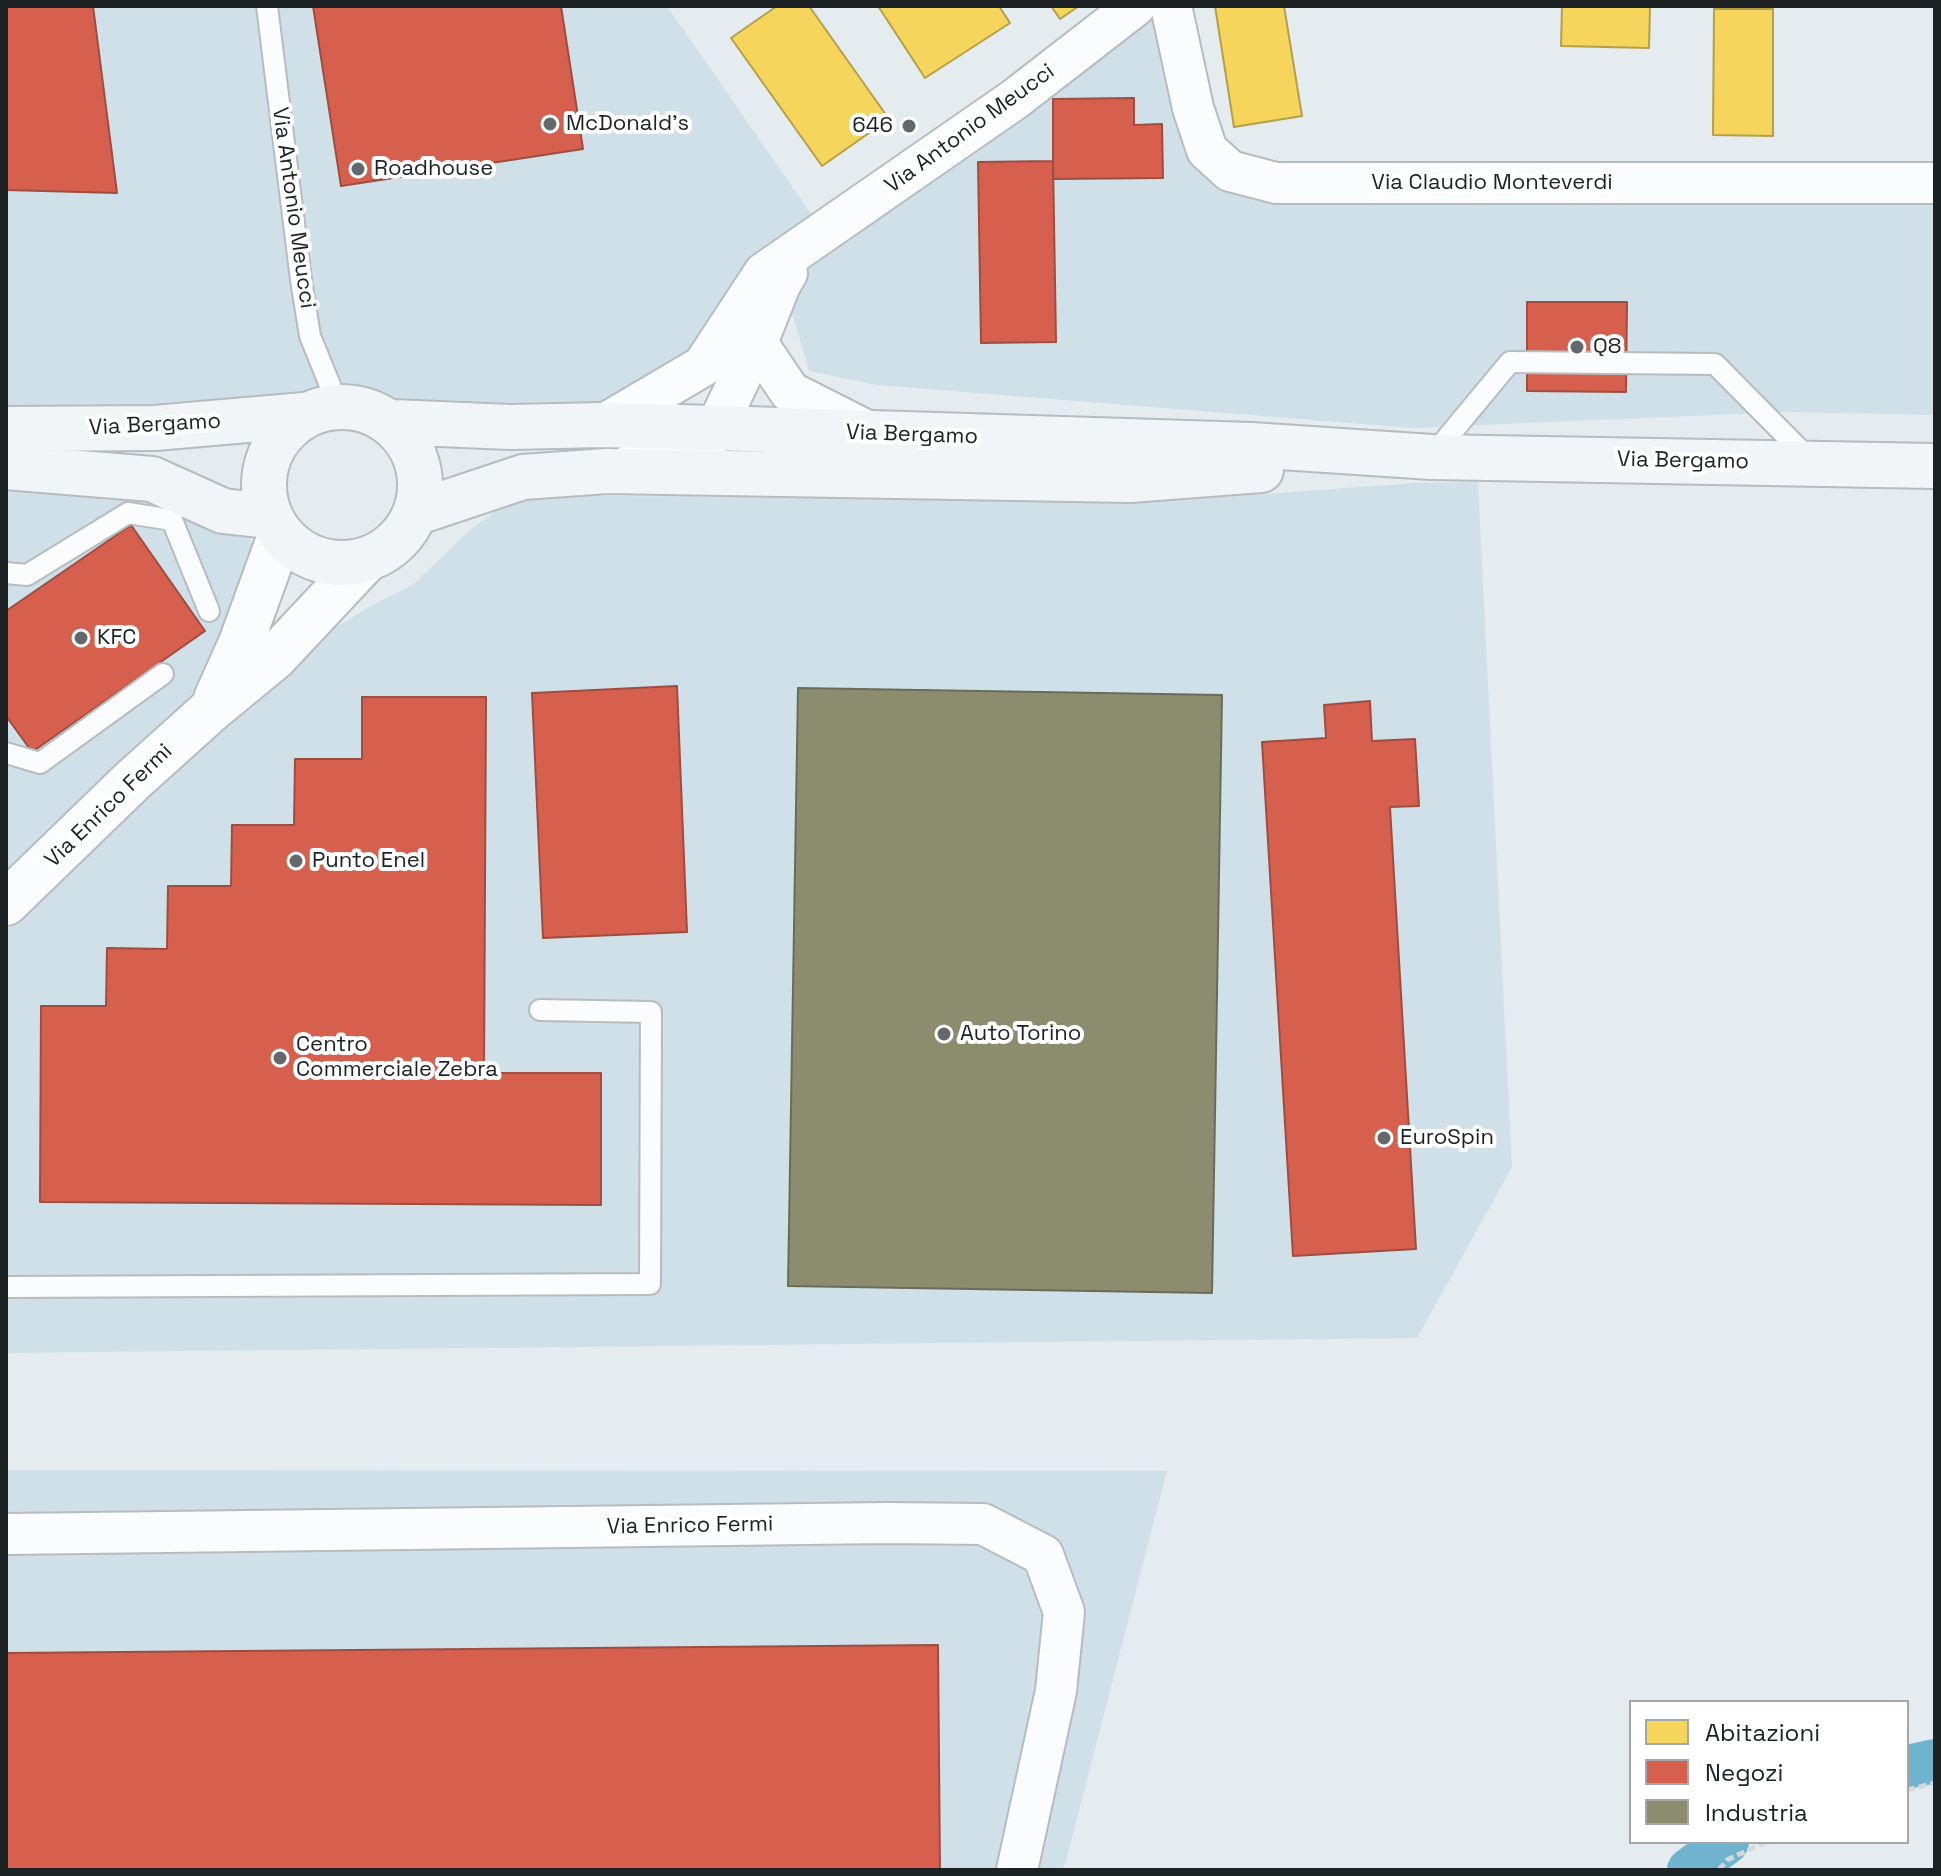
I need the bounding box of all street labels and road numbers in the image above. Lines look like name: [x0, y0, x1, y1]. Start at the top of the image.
street label: Via Antonio Meucci: [880, 59, 1060, 199]
street label: Via Antonio Meucci: [266, 106, 320, 310]
street label: Via Claudio Monteverdi: [1371, 170, 1613, 196]
street label: Via Bergamo: [88, 408, 222, 442]
street label: Via Bergamo: [846, 420, 978, 450]
street label: Via Bergamo: [1617, 447, 1749, 475]
street label: Via Enrico Fermi: [40, 739, 178, 873]
street label: Via Enrico Fermi: [606, 1511, 774, 1541]

